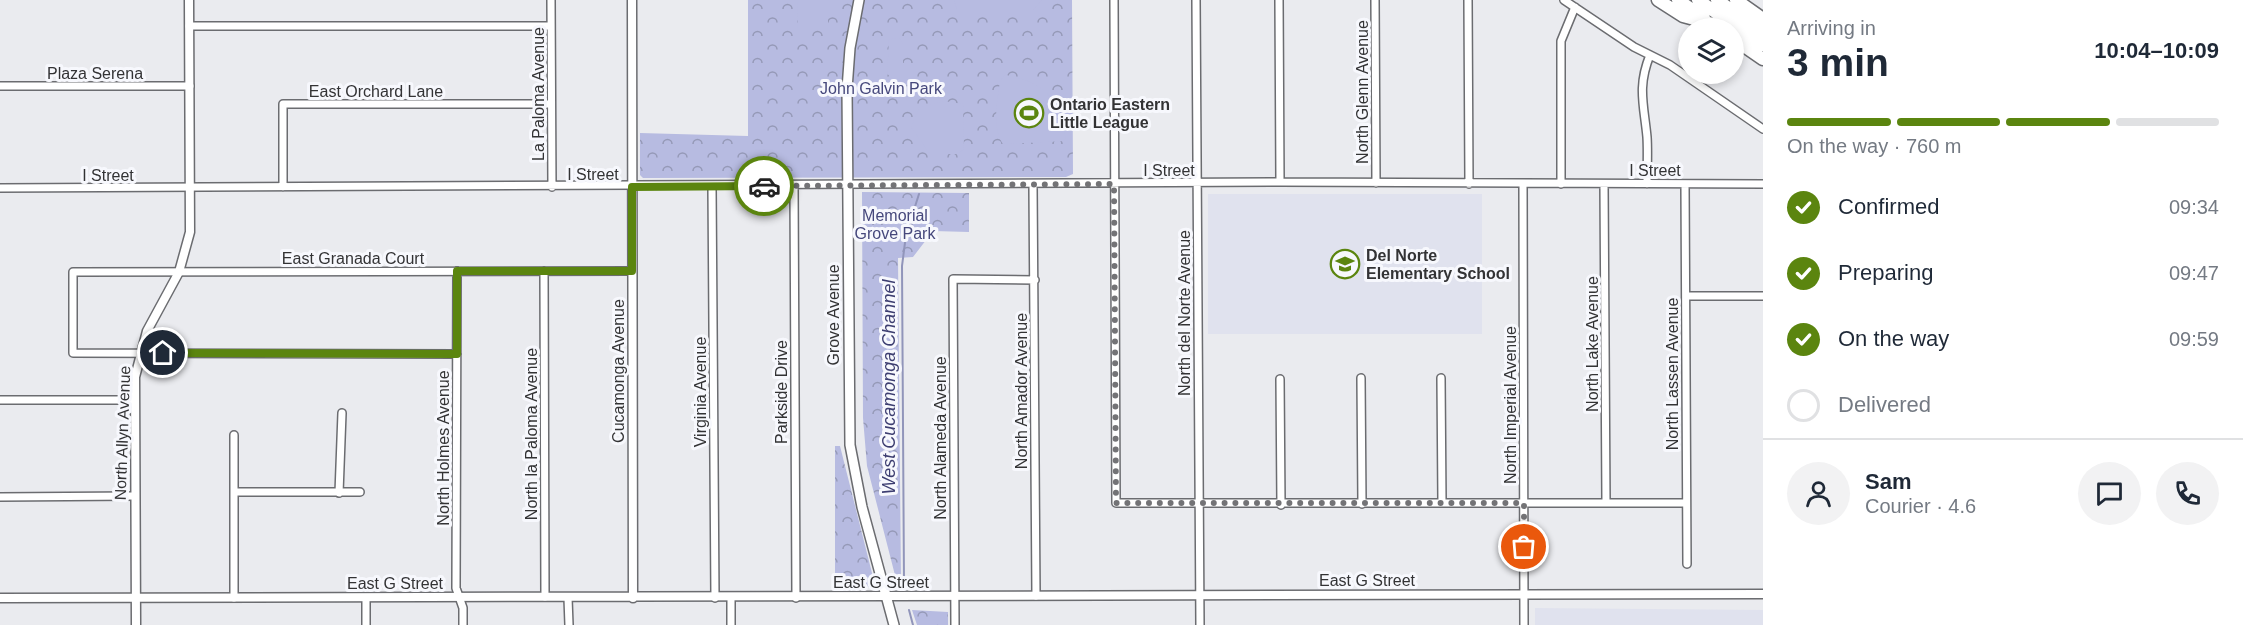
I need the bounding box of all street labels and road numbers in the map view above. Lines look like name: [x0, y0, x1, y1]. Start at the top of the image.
street label: North Glenn Avenue: [1354, 20, 1371, 164]
street label: La Paloma Avenue: [530, 27, 547, 161]
street label: Plaza Serena: [47, 65, 143, 82]
street label: East Orchard Lane: [309, 83, 443, 100]
street label: I Street: [1143, 162, 1195, 179]
street label: I Street: [1629, 162, 1681, 179]
street label: I Street: [567, 166, 619, 183]
street label: I Street: [82, 167, 134, 184]
street label: North del Norte Avenue: [1176, 230, 1193, 396]
street label: East Granada Court: [282, 250, 425, 267]
street label: Grove Avenue: [825, 264, 842, 366]
street label: North Lake Avenue: [1584, 276, 1601, 412]
street label: North Lassen Avenue: [1664, 298, 1681, 450]
street label: Cucamonga Avenue: [610, 299, 627, 443]
street label: North Amador Avenue: [1013, 313, 1030, 469]
street label: North Imperial Avenue: [1502, 326, 1519, 484]
street label: Virginia Avenue: [692, 337, 709, 447]
street label: Parkside Drive: [773, 340, 790, 444]
street label: North la Paloma Avenue: [523, 348, 540, 520]
street label: North Alameda Avenue: [932, 356, 949, 520]
street label: North Allyn Avenue: [112, 365, 133, 501]
street label: North Holmes Avenue: [435, 370, 452, 526]
street label: East G Street: [1319, 572, 1416, 589]
street label: East G Street: [833, 574, 930, 591]
street label: East G Street: [347, 575, 444, 592]

